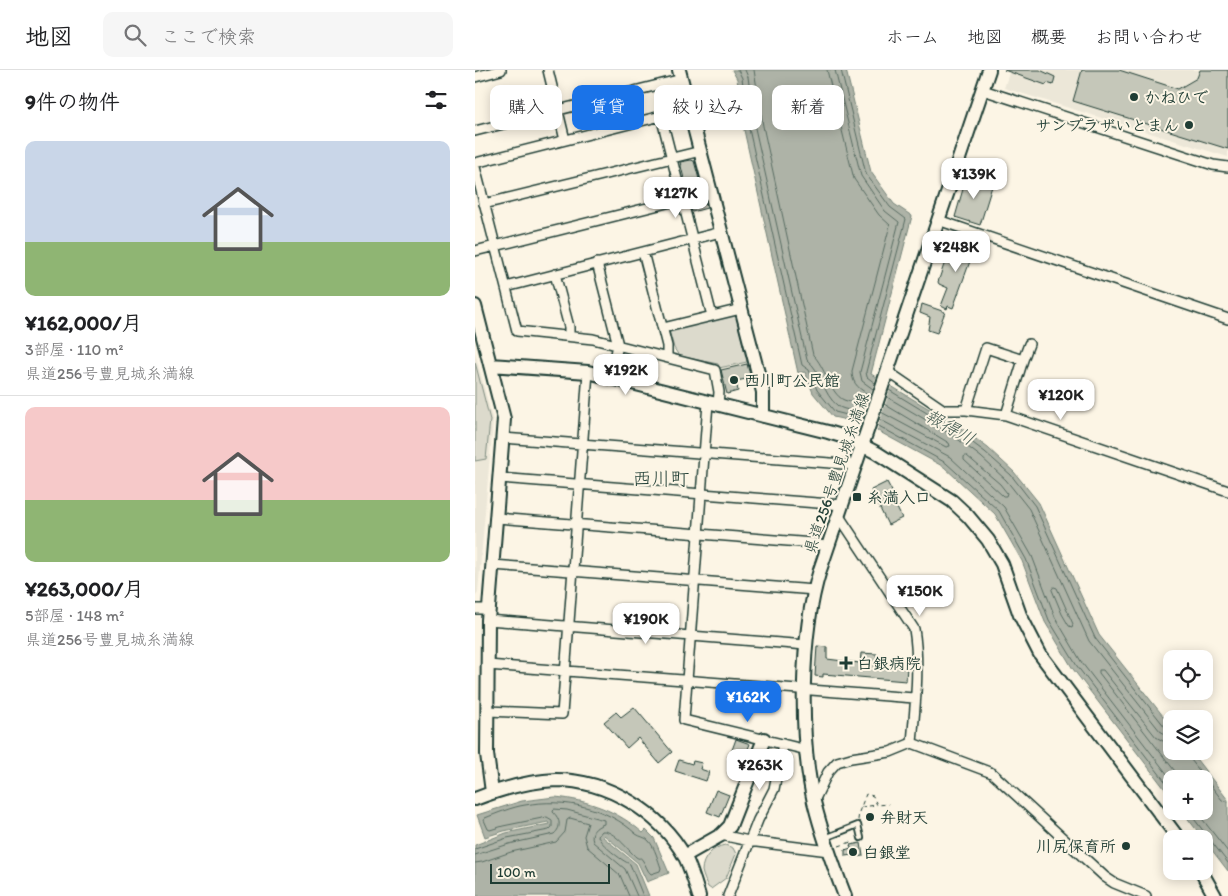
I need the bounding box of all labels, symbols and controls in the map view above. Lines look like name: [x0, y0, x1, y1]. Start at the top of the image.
search box: [103, 12, 453, 57]
icon: search: [121, 21, 149, 49]
text: 地図: [25, 22, 73, 51]
text: ここで検索: [161, 25, 256, 48]
text: ホーム: [886, 26, 939, 48]
text: 地図: [967, 26, 1003, 48]
text: 概要: [1031, 26, 1067, 48]
text: お問い合わせ: [1095, 26, 1203, 48]
chip: 購入: [490, 85, 562, 130]
chip: 賃貸: [572, 85, 644, 130]
chip: 絞り込み: [654, 85, 762, 130]
chip: 新着: [772, 85, 844, 130]
icon: filters: [422, 86, 450, 114]
place label: かねひで: [1144, 88, 1208, 107]
text: 9件の物件: [25, 89, 120, 114]
marker: かねひで: [1128, 91, 1140, 103]
place label: サンプラザいとまん: [1035, 116, 1179, 135]
marker: サンプラザいとまん: [1183, 119, 1195, 131]
pin: ¥139K: [939, 158, 1009, 200]
text: ¥139K: [952, 164, 996, 183]
icon: home: [193, 174, 283, 264]
pin: ¥127K: [641, 176, 711, 219]
text: ¥127K: [655, 183, 697, 202]
pin: ¥248K: [921, 230, 991, 273]
text: ¥248K: [933, 237, 979, 256]
text: ¥162,000/月: [25, 310, 142, 335]
text: 3部屋 · 110 m²: [25, 340, 124, 359]
pin: ¥192K: [591, 354, 661, 396]
text: ¥192K: [604, 360, 648, 379]
text: 県道256号豊見城糸満線: [25, 364, 194, 383]
place label: 西川町公民館: [744, 371, 840, 390]
marker: 西川町公民館: [728, 374, 740, 386]
pin: ¥120K: [1026, 378, 1096, 421]
text: ¥120K: [1039, 385, 1083, 404]
street label: 県道256号豊見城糸満線: [800, 390, 873, 556]
water label: 報得川: [921, 404, 979, 450]
icon: home: [193, 439, 283, 529]
district label: 西川町: [632, 467, 690, 490]
place label: 糸満入口: [867, 488, 931, 507]
marker: 糸満入口: [851, 491, 863, 503]
pin: ¥150K: [885, 574, 955, 617]
text: ¥263,000/月: [25, 576, 144, 601]
text: ¥150K: [898, 581, 942, 600]
pin: ¥190K: [611, 602, 681, 645]
text: 5部屋 · 148 m²: [25, 606, 124, 625]
text: ¥190K: [624, 609, 668, 628]
text: 県道256号豊見城糸満線: [25, 630, 194, 649]
map controls: [1163, 650, 1213, 880]
button: locate: [1163, 650, 1213, 700]
place label: 白銀病院: [857, 654, 921, 673]
marker: 白銀病院: [839, 656, 853, 670]
pin: ¥162K: [713, 680, 783, 723]
text: ¥162K: [726, 687, 770, 706]
button: layers: [1163, 710, 1213, 760]
pin: ¥263K: [725, 748, 795, 791]
text: ¥263K: [738, 755, 782, 774]
button: +: [1163, 770, 1213, 820]
place label: 弁財天: [880, 808, 928, 827]
marker: 弁財天: [864, 811, 876, 823]
button: −: [1163, 830, 1213, 880]
place label: 川尻保育所: [1036, 837, 1116, 856]
marker: 川尻保育所: [1120, 840, 1132, 852]
place label: 白銀堂: [863, 843, 911, 862]
marker: 白銀堂: [847, 846, 859, 858]
scale bar: [490, 861, 610, 884]
text: 100 m: [497, 864, 536, 881]

